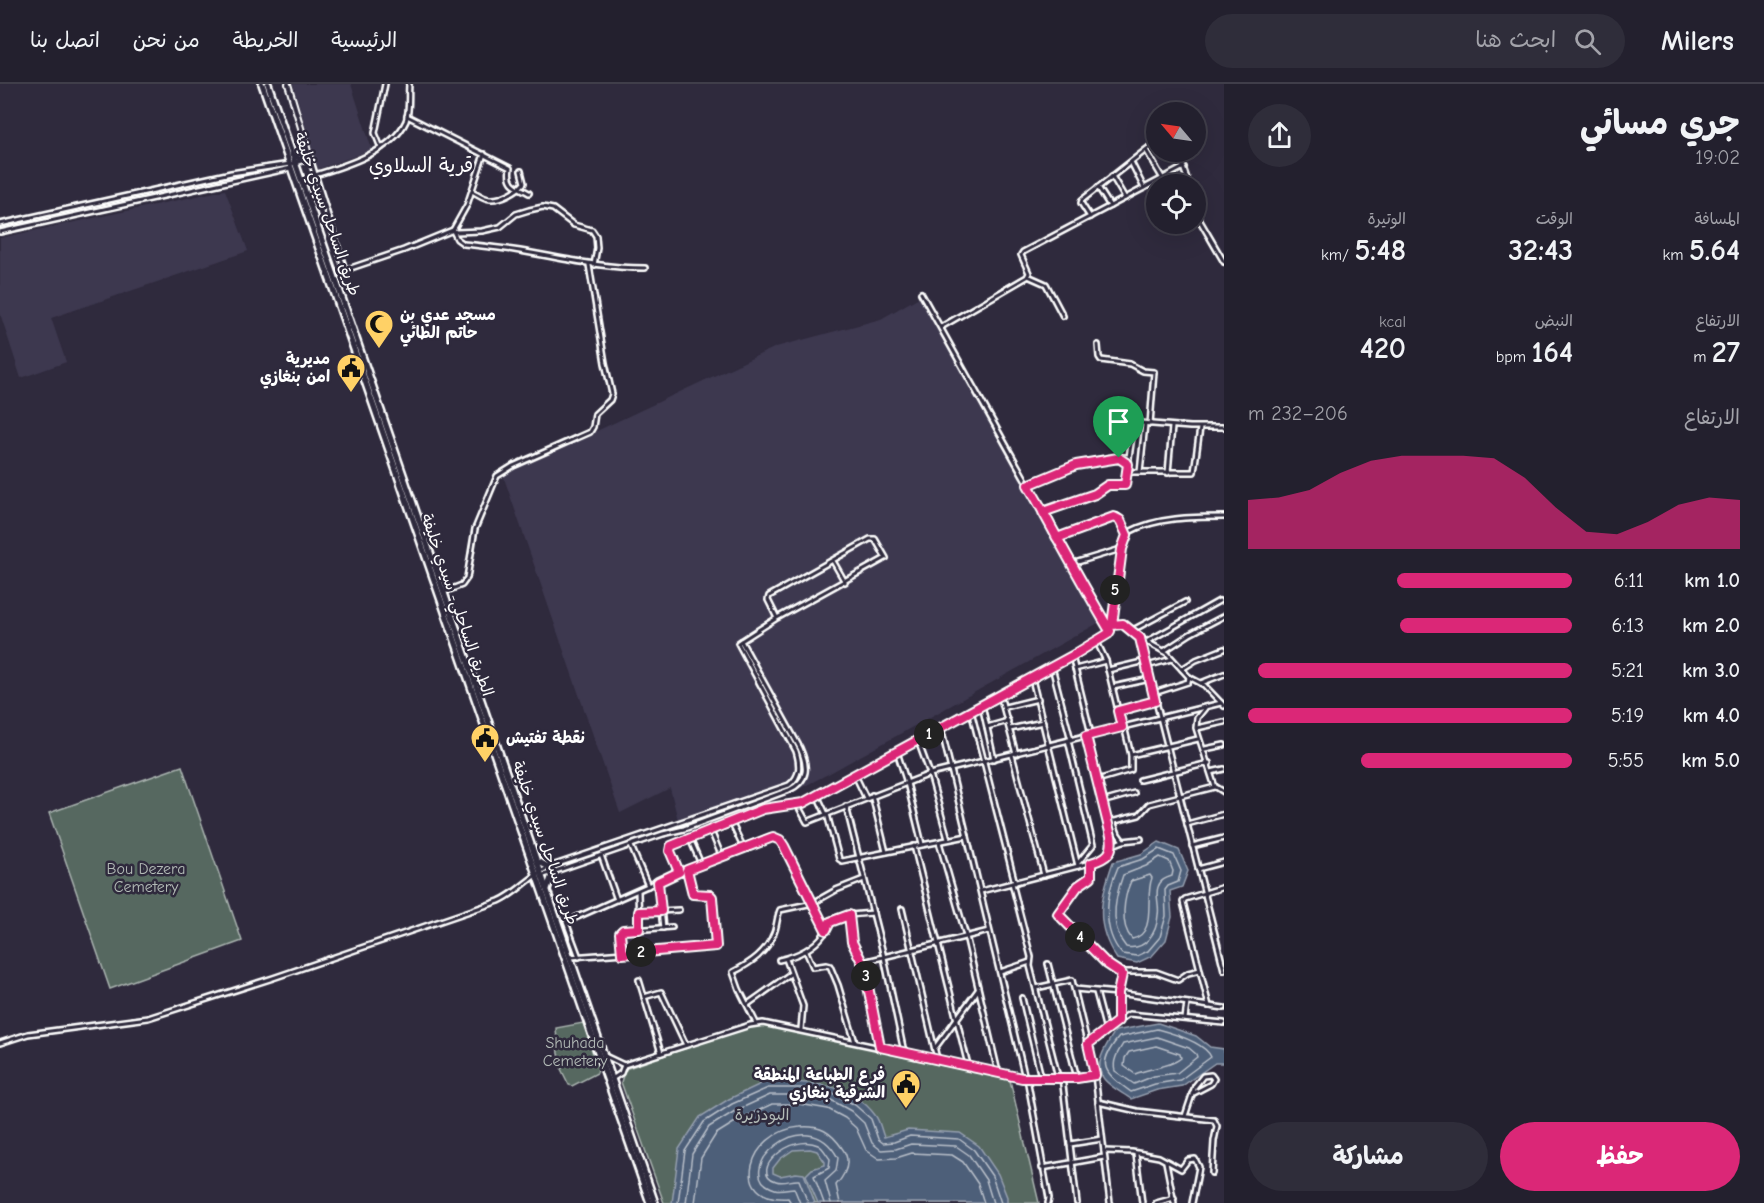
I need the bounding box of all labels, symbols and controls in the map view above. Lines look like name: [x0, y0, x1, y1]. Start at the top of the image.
search box: [1205, 14, 1625, 68]
icon: search: [1571, 25, 1604, 58]
text: Milers: [1661, 25, 1734, 57]
text: ابحث هنا: [1475, 27, 1556, 53]
text: اتصل بنا: [30, 28, 100, 52]
text: من نحن: [133, 28, 200, 52]
text: الخريطة: [233, 28, 298, 52]
text: الرئيسية: [331, 28, 397, 52]
north arrow: [1146, 102, 1206, 162]
map controls: [1146, 102, 1206, 234]
button: share: [1248, 104, 1311, 167]
text: جري مسائي: [1580, 104, 1740, 142]
street label: طريق الساحل سيدي خليفة: [289, 130, 364, 299]
text: 19:02: [1695, 146, 1740, 169]
district label: قرية السلاوي: [369, 154, 473, 180]
button: locate: [1146, 174, 1206, 234]
text: الوتيرة: [1367, 210, 1406, 228]
text: الوقت: [1536, 210, 1573, 228]
text: المسافة: [1694, 210, 1740, 228]
text: 5:48: [1354, 233, 1406, 268]
text: 32:43: [1508, 233, 1573, 268]
text: 5.64: [1689, 233, 1740, 268]
text: /km: [1321, 246, 1354, 264]
text: km: [1663, 246, 1689, 264]
place label: مسجد عدي بن حاتم الطائي: [400, 306, 496, 347]
mosque icon: مسجد عدي بن حاتم الطائي: [363, 308, 395, 350]
text: النبض: [1535, 312, 1573, 330]
text: الارتفاع: [1695, 312, 1740, 330]
text: kcal: [1379, 313, 1406, 331]
text: 420: [1360, 331, 1406, 366]
text: 164: [1531, 335, 1573, 370]
text: 27: [1712, 335, 1740, 370]
text: bpm: [1496, 348, 1531, 366]
text: m: [1693, 348, 1712, 366]
place label: مديرية امن بنغازي: [260, 350, 330, 389]
public building icon: مديرية امن بنغازي: [335, 352, 367, 394]
pin: [1093, 396, 1144, 458]
text: 206–232 m: [1248, 402, 1348, 425]
icon: arrive: [1102, 405, 1135, 438]
text: الارتفاع: [1684, 406, 1740, 429]
street label: الطريق الساحلي- سيدي خليفة: [413, 511, 497, 700]
text: 6:11: [1614, 569, 1644, 592]
text: 1.0 km: [1684, 569, 1740, 592]
pin: 5: [1100, 575, 1130, 605]
text: 5: [1111, 581, 1119, 599]
text: 6:13: [1612, 614, 1644, 637]
text: 2.0 km: [1682, 614, 1740, 637]
text: 5:21: [1611, 659, 1644, 682]
text: 3.0 km: [1682, 659, 1740, 682]
text: 5:19: [1611, 704, 1644, 727]
text: 4.0 km: [1683, 704, 1740, 727]
pin: 1: [914, 719, 944, 749]
public building icon: نقطة تفتيش: [469, 722, 501, 764]
text: 1: [926, 725, 932, 743]
place label: نقطة تفتيش: [506, 729, 585, 747]
text: 5:55: [1608, 749, 1644, 772]
text: 5.0 km: [1682, 749, 1740, 772]
street label: طريق الساحل سيدي خليفة: [507, 759, 582, 928]
park label: Bou Dezera Cemetery: [107, 860, 185, 896]
pin: 4: [1065, 922, 1095, 952]
text: 4: [1076, 928, 1084, 946]
pin: 2: [626, 937, 656, 967]
text: 2: [637, 943, 645, 961]
pin: 3: [851, 961, 881, 991]
text: 3: [862, 967, 870, 985]
park label: Shuhada Cemetery: [543, 1034, 608, 1070]
place label: فرع الطباعة المنطقة الشرقية بنغازي: [754, 1066, 885, 1105]
public building icon: فرع الطباعة المنطقة الشرقية بنغازي: [890, 1068, 922, 1110]
park label: البودزيرة: [735, 1106, 789, 1125]
button: مشاركة: [1248, 1122, 1488, 1191]
button: حفظ: [1500, 1122, 1740, 1191]

